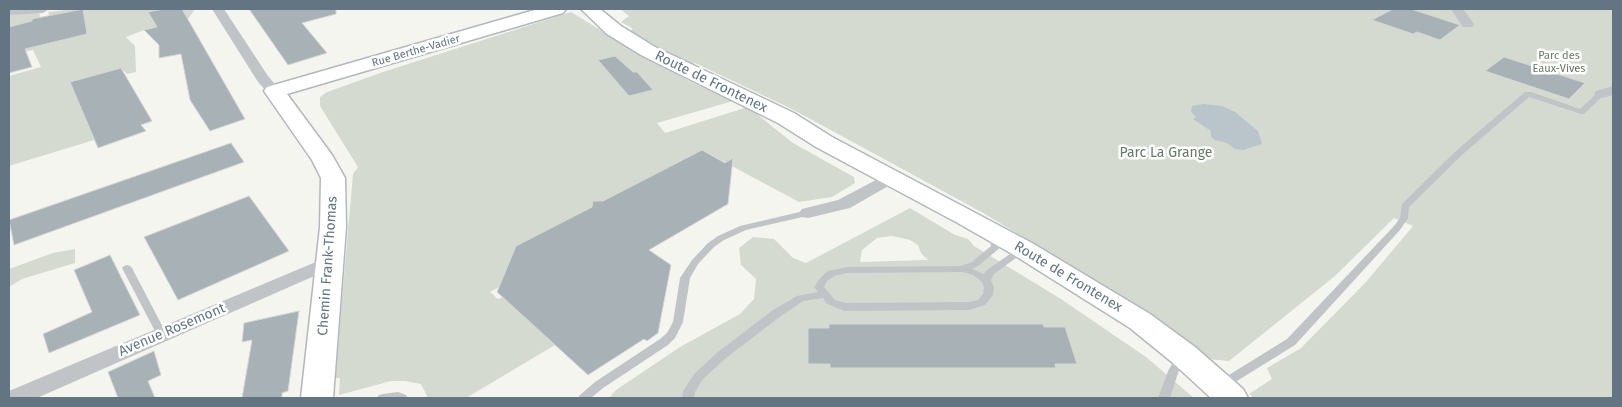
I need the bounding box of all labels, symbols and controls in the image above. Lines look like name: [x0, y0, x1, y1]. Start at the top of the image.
street label: Rue Berthe-Vadier: [370, 32, 462, 70]
street label: Route de Frontenex: [652, 47, 770, 117]
park label: Parc des Eaux-Vives: [1533, 49, 1585, 75]
park label: Parc La Grange: [1120, 145, 1212, 161]
street label: Chemin Frank-Thomas: [315, 196, 341, 336]
street label: Route de Frontenex: [1011, 238, 1125, 316]
street label: Avenue Rosemont: [116, 300, 228, 360]

